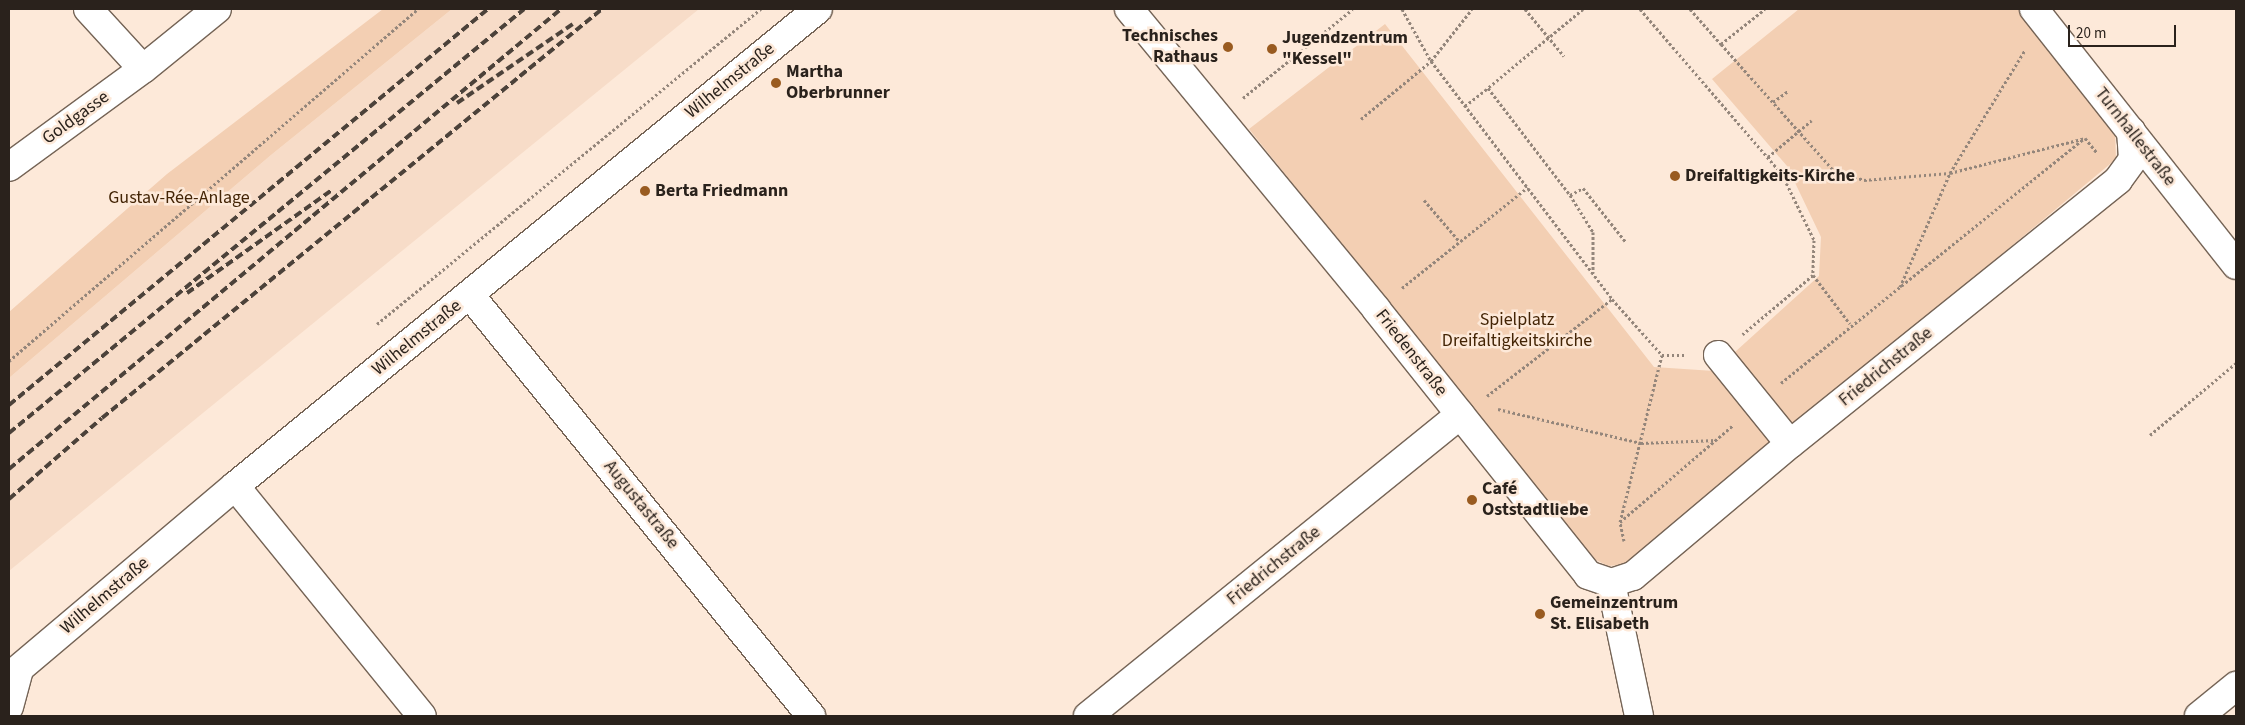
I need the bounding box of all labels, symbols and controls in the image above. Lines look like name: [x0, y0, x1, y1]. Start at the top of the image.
scale bar: [2070, 15, 2178, 47]
text: 20 m: [2076, 23, 2106, 44]
place label: Technisches Rathaus: [1122, 26, 1218, 68]
place label: Jugendzentrum "Kessel": [1282, 28, 1408, 70]
street label: Wilhelmstraße: [681, 38, 779, 124]
marker: Technisches Rathaus: [1222, 41, 1234, 53]
marker: Jugendzentrum "Kessel": [1266, 43, 1278, 55]
place label: Martha Oberbrunner: [786, 62, 890, 104]
marker: Martha Oberbrunner: [770, 77, 782, 89]
street label: Turnhallestraße: [2090, 83, 2180, 191]
street label: Goldgasse: [38, 87, 114, 149]
place label: Dreifaltigkeits-Kirche: [1685, 165, 1855, 187]
marker: Dreifaltigkeits-Kirche: [1669, 170, 1681, 182]
place label: Berta Friedmann: [655, 180, 788, 202]
marker: Berta Friedmann: [639, 185, 651, 197]
park label: Gustav-Rée-Anlage: [108, 187, 250, 209]
street label: Wilhelmstraße: [368, 295, 466, 381]
street label: Friedenstraße: [1370, 305, 1452, 401]
park label: Spielplatz Dreifaltigkeitskirche: [1442, 310, 1592, 352]
street label: Friedrichstraße: [1835, 323, 1937, 411]
street label: Augustastraße: [599, 456, 683, 554]
place label: Café Oststadtliebe: [1482, 479, 1589, 522]
marker: Café Oststadtliebe: [1466, 494, 1478, 506]
street label: Friedrichstraße: [1223, 522, 1325, 610]
street label: Wilhelmstraße: [56, 553, 154, 639]
place label: Gemeinzentrum St. Elisabeth: [1550, 593, 1678, 636]
marker: Gemeinzentrum St. Elisabeth: [1534, 608, 1546, 620]

